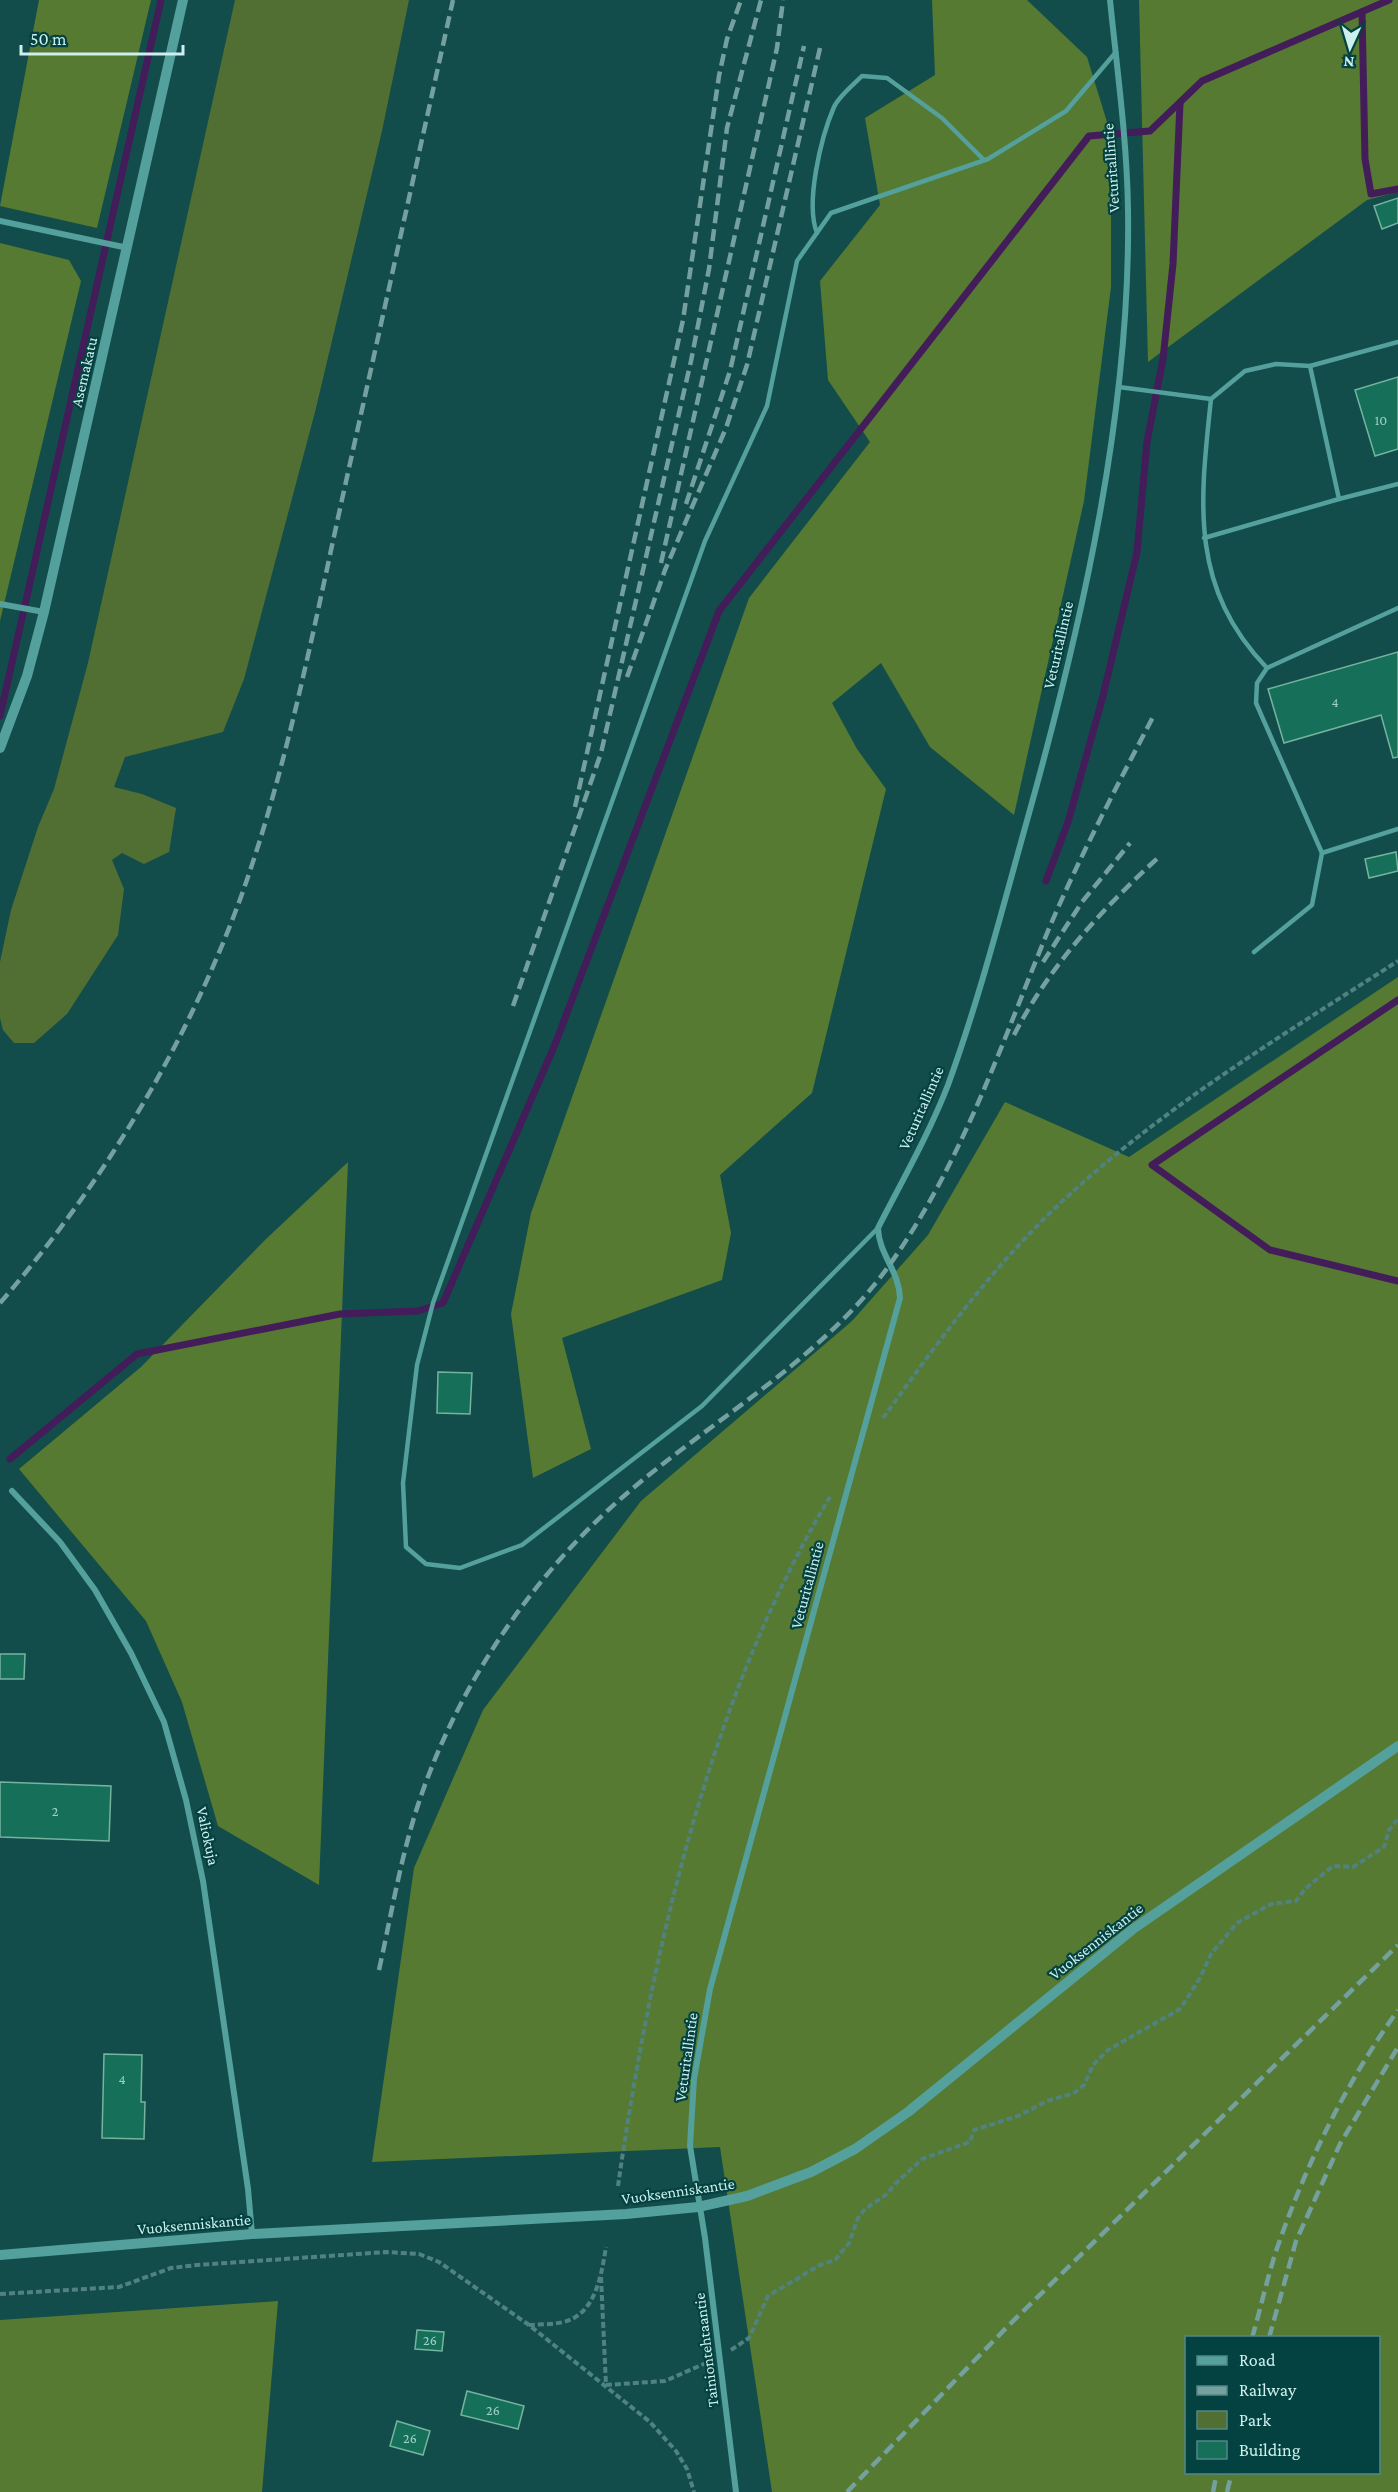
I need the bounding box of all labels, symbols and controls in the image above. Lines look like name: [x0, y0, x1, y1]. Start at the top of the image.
scale bar: [21, 18, 183, 56]
north arrow: [1320, 18, 1380, 78]
text: 50 m: [30, 29, 67, 49]
text: N: [1343, 54, 1355, 71]
street label: Veturitallintie: [1099, 123, 1123, 213]
street label: Asemakatu: [68, 335, 100, 409]
house number: 10: [1375, 412, 1387, 428]
street label: Veturitallintie: [1040, 600, 1076, 690]
house number: 4: [1331, 694, 1339, 710]
street label: Veturitallintie: [895, 1064, 947, 1152]
street label: Veturitallintie: [787, 1540, 827, 1630]
house number: 2: [52, 1803, 59, 1819]
street label: Valiokuja: [193, 1805, 223, 1868]
street label: Vuoksenniskantie: [1046, 1899, 1146, 1983]
street label: Veturitallintie: [671, 2012, 701, 2102]
house number: 4: [118, 2071, 126, 2087]
street label: Vuoksenniskantie: [620, 2175, 736, 2207]
street label: Vuoksenniskantie: [137, 2211, 251, 2237]
street label: Tainiontehtaantie: [691, 2292, 721, 2408]
house number: 26: [423, 2332, 437, 2348]
legend: [1185, 2336, 1380, 2474]
text: Road: [1239, 2350, 1276, 2370]
text: Railway: [1239, 2380, 1297, 2400]
house number: 26: [486, 2402, 500, 2418]
text: Park: [1239, 2410, 1271, 2430]
house number: 26: [403, 2430, 417, 2446]
text: Building: [1239, 2440, 1301, 2460]

